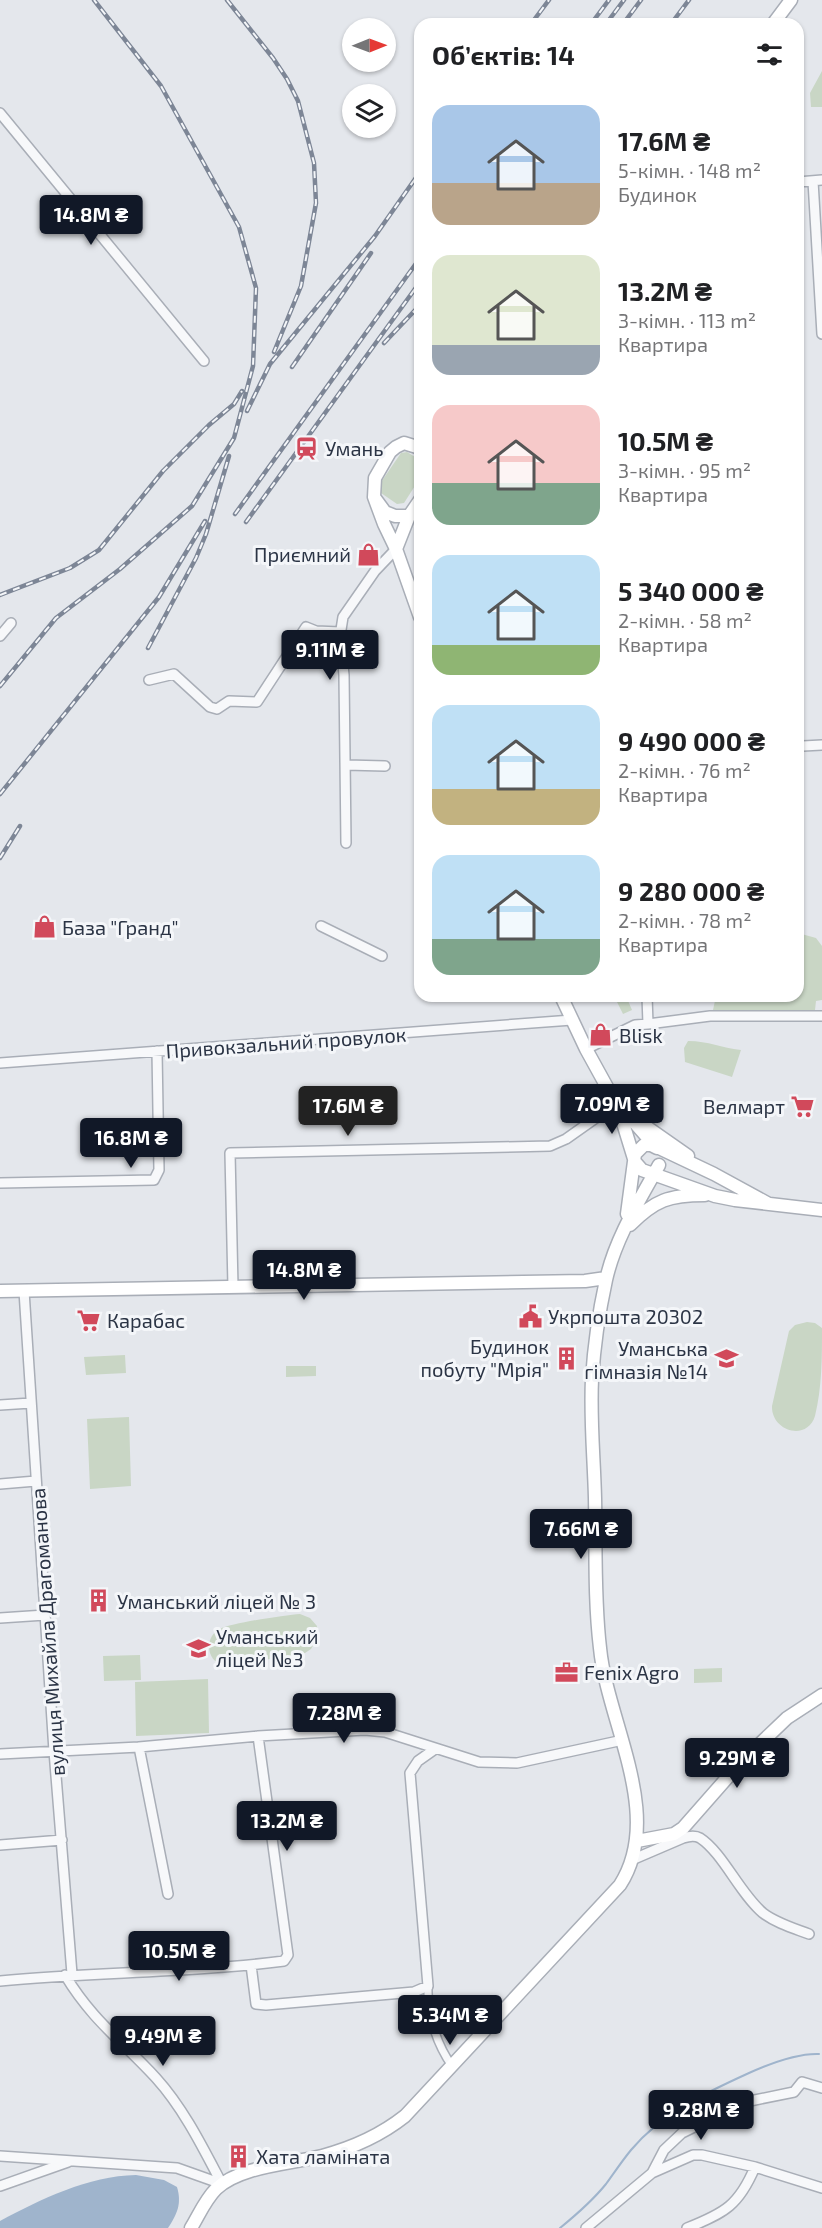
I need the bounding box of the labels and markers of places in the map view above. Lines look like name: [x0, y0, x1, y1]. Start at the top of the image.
pin: 14.8M ₴: [36, 195, 146, 246]
station icon: Умань: [294, 435, 320, 461]
place label: Умань: [325, 436, 384, 460]
shop icon: Приємний: [356, 541, 382, 567]
place label: Приємний: [254, 542, 351, 566]
pin: 9.11M ₴: [275, 630, 385, 681]
shop icon: База "Гранд": [31, 914, 57, 940]
place label: База "Гранд": [62, 915, 179, 939]
shop icon: Blisk: [588, 1022, 614, 1048]
place label: Blisk: [619, 1023, 663, 1047]
pin: 7.09M ₴: [557, 1084, 667, 1135]
pin: 17.6M ₴: [293, 1086, 403, 1137]
supermarket icon: Велмарт: [790, 1093, 816, 1119]
place label: Велмарт: [703, 1094, 785, 1118]
pin: 16.8M ₴: [76, 1118, 186, 1169]
pin: 14.8M ₴: [249, 1250, 359, 1301]
public building icon: Укрпошта 20302: [517, 1303, 543, 1329]
place label: Укрпошта 20302: [548, 1304, 703, 1328]
supermarket icon: Карабас: [76, 1307, 102, 1333]
place label: Карабас: [107, 1308, 185, 1332]
place label: Будинок побуту "Мрія": [420, 1334, 549, 1382]
place label: Уманська гімназія №14: [584, 1336, 708, 1383]
building icon: Будинок побуту "Мрія": [554, 1345, 580, 1371]
school or university icon: Уманська гімназія №14: [713, 1346, 739, 1372]
pin: 7.66M ₴: [526, 1509, 636, 1560]
building icon: Уманський ліцей № 3: [86, 1588, 112, 1614]
place label: Уманський ліцей № 3: [117, 1589, 316, 1613]
place label: Уманський ліцей №3: [216, 1624, 319, 1671]
school or university icon: Уманський ліцей №3: [185, 1635, 211, 1661]
office icon: Fenix Agro: [553, 1659, 579, 1685]
place label: Fenix Agro: [584, 1660, 679, 1684]
pin: 7.28M ₴: [289, 1693, 399, 1744]
pin: 9.29M ₴: [682, 1738, 792, 1789]
pin: 13.2M ₴: [232, 1801, 342, 1852]
pin: 10.5M ₴: [124, 1931, 234, 1982]
pin: 5.34M ₴: [395, 1995, 505, 2046]
pin: 9.49M ₴: [108, 2016, 218, 2067]
pin: 9.28M ₴: [646, 2090, 756, 2141]
building icon: Хата ламіната: [225, 2143, 251, 2169]
place label: Хата ламіната: [256, 2144, 390, 2168]

